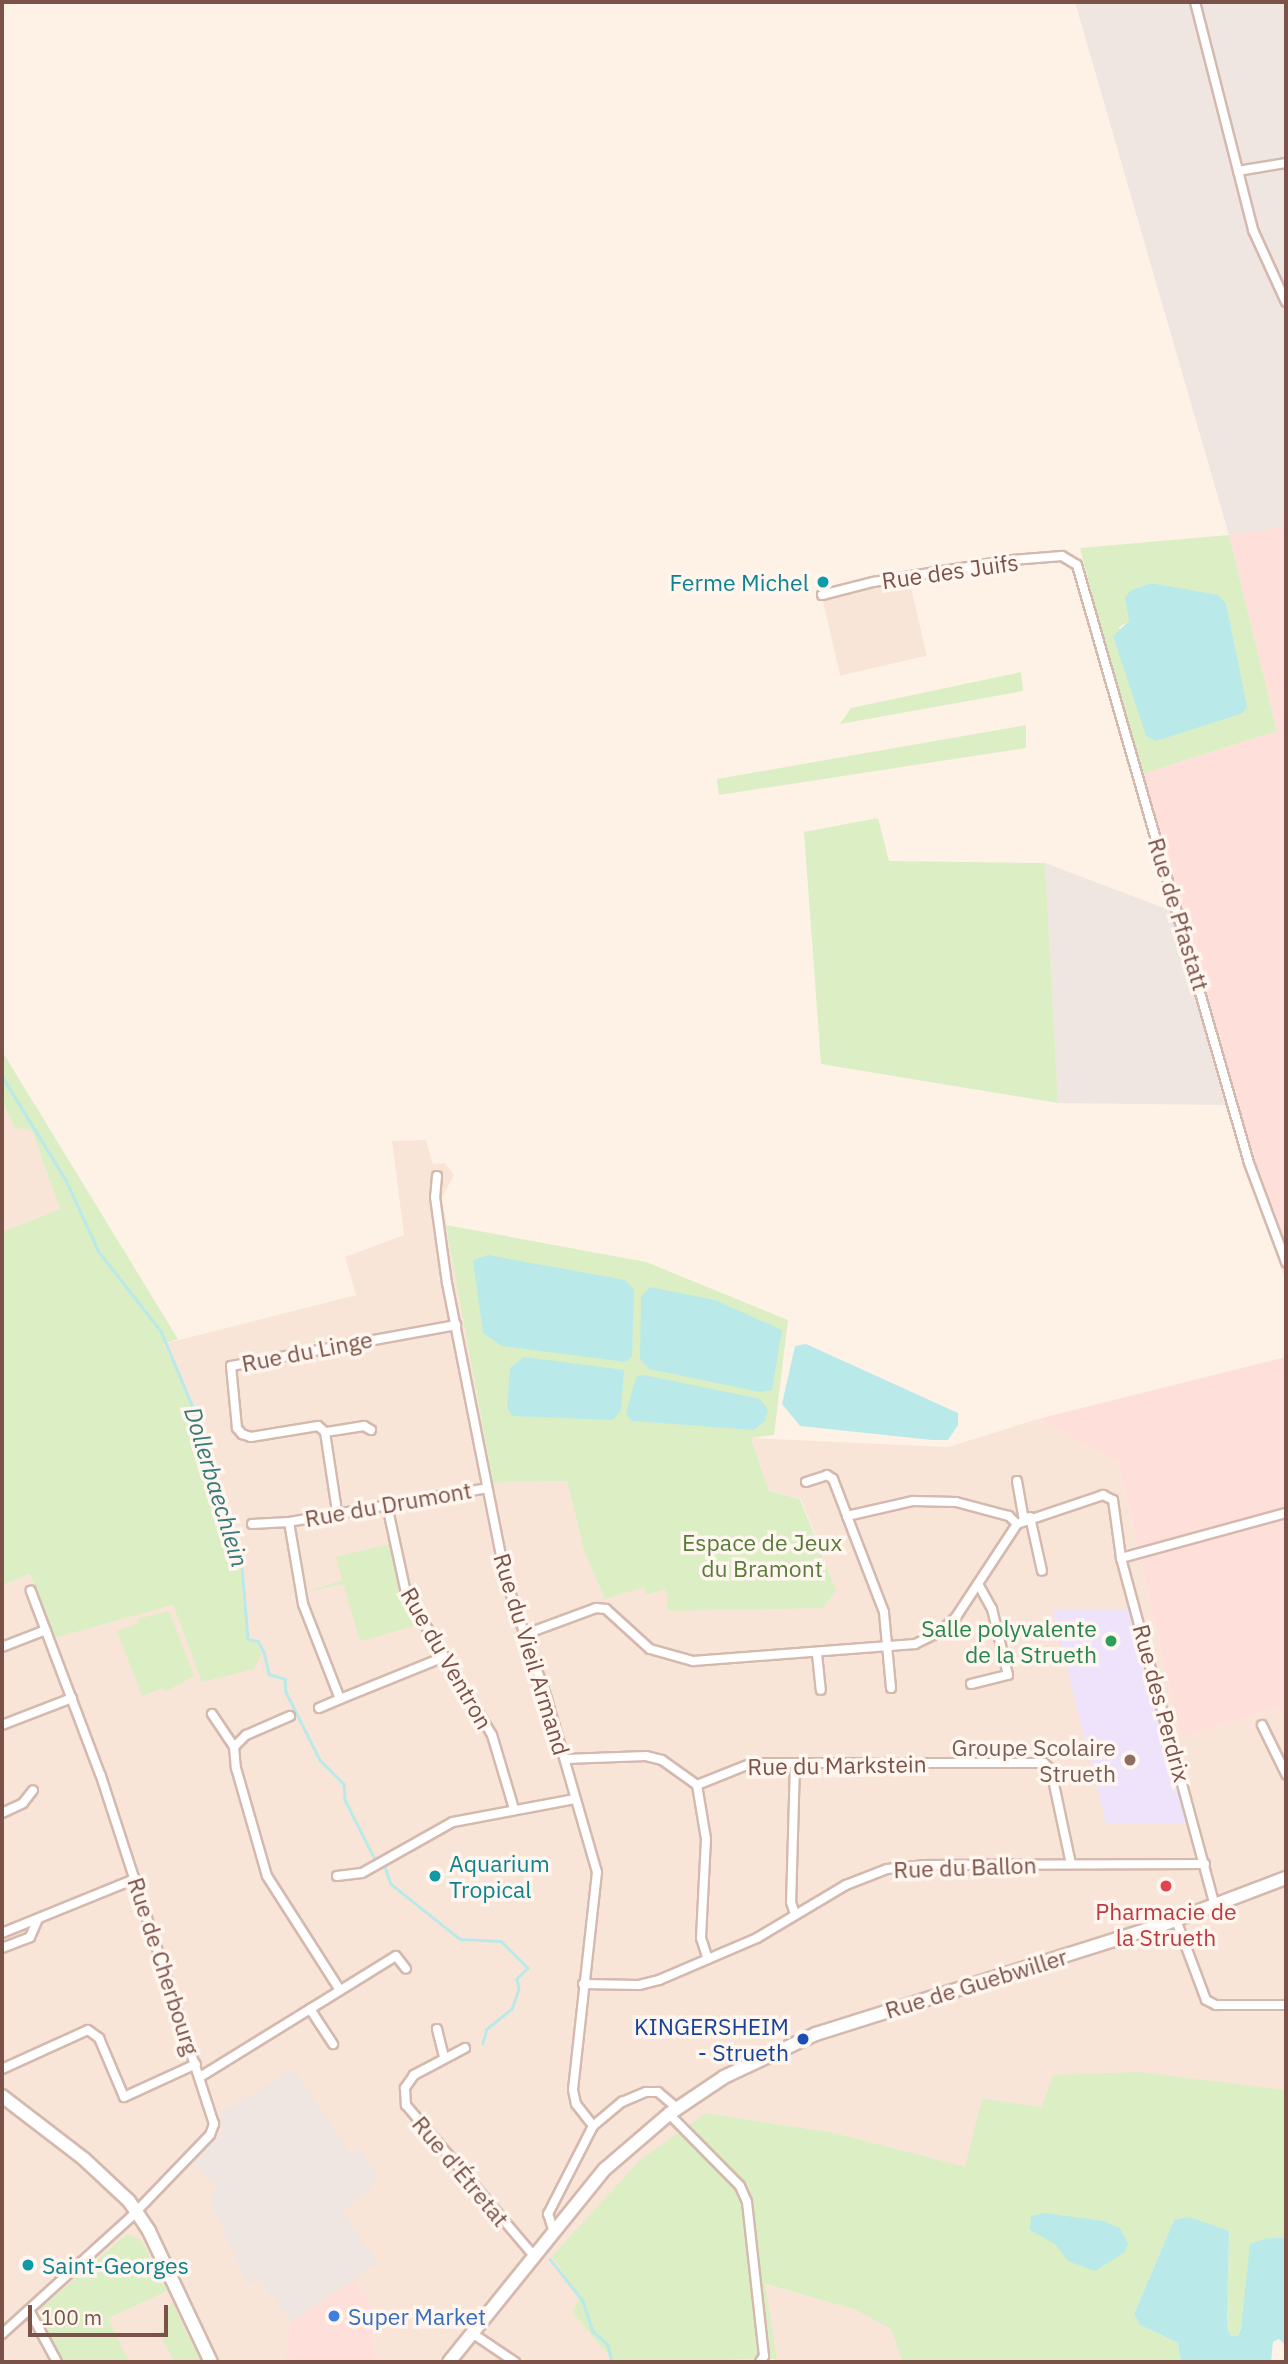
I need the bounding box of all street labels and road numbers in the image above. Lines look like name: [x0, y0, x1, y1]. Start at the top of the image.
street label: Rue des Juifs: [880, 548, 1020, 594]
street label: Rue de Pfastatt: [1143, 834, 1215, 994]
street label: Rue du Linge: [239, 1325, 375, 1377]
street label: Rue du Drumont: [303, 1476, 473, 1532]
street label: Rue du Vieil Armand: [488, 1550, 576, 1758]
street label: Rue du Ventron: [395, 1582, 499, 1734]
street label: Rue des Perdrix: [1128, 1621, 1196, 1785]
street label: Rue du Markstein: [747, 1750, 927, 1780]
street label: Rue du Ballon: [893, 1851, 1037, 1883]
street label: Rue de Cherbourg: [122, 1874, 206, 2058]
street label: Rue de Guebwiller: [882, 1942, 1070, 2024]
street label: Rue d'Étretat: [407, 2110, 515, 2232]

